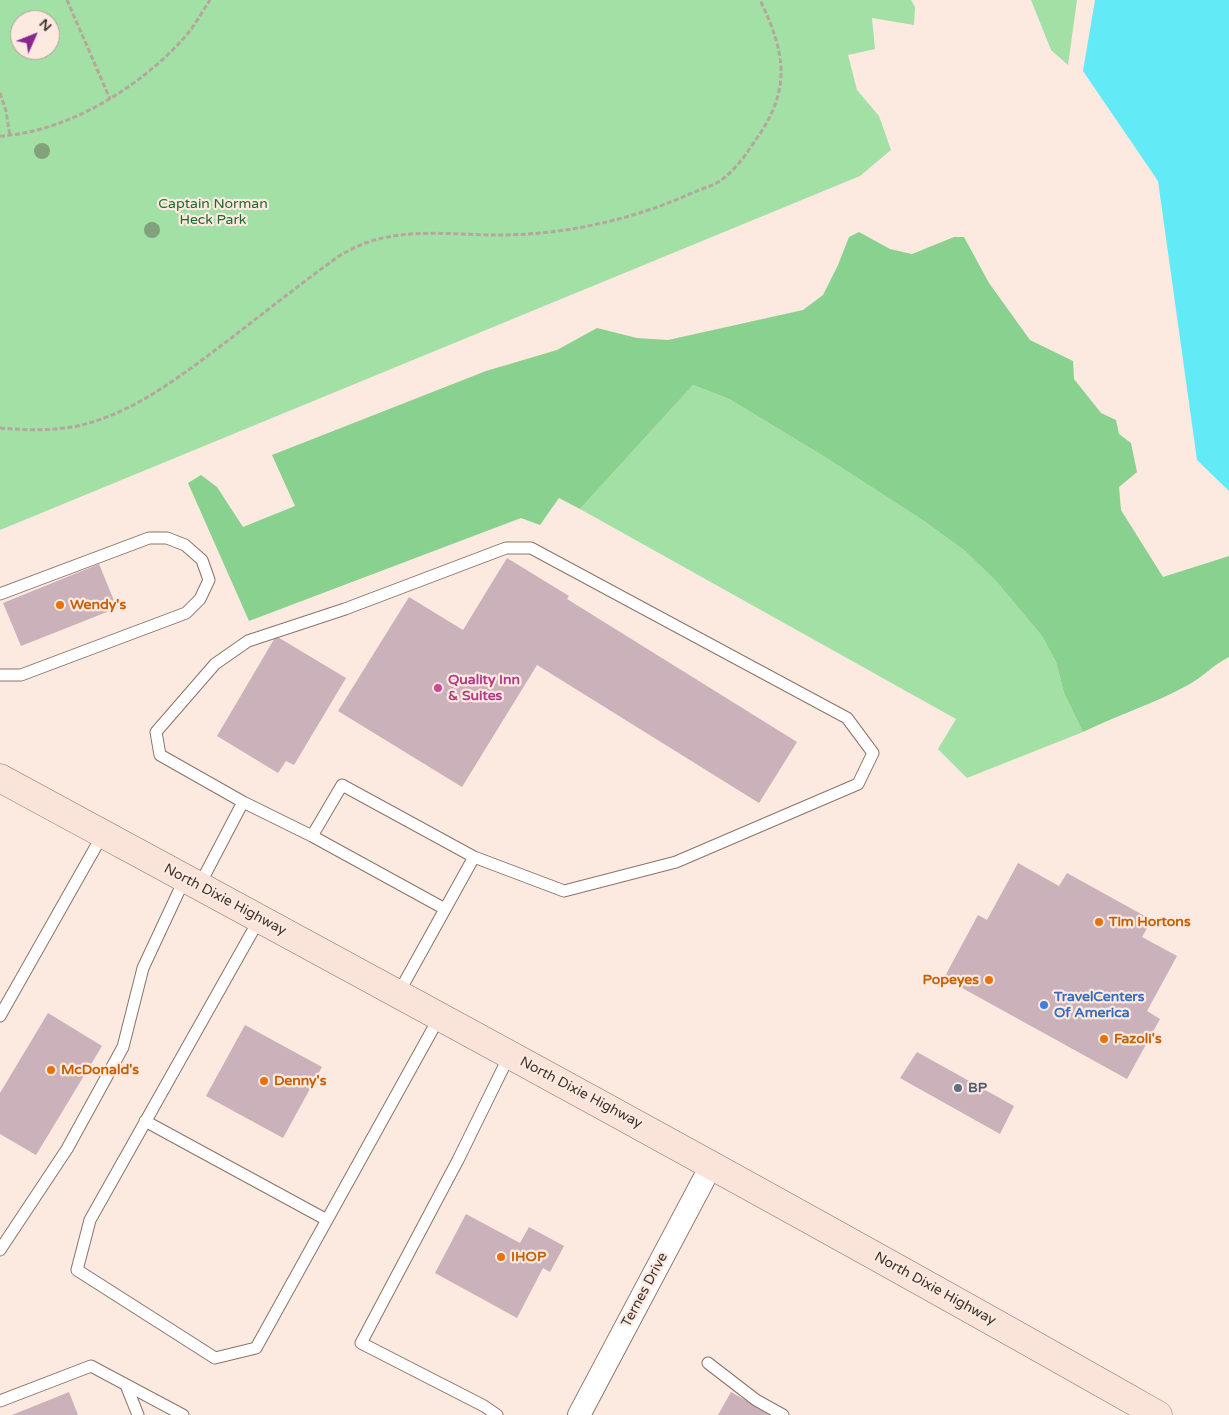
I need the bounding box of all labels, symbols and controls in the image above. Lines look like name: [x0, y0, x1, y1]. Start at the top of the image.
north arrow: [10, 10, 60, 60]
text: N: [35, 15, 55, 35]
park label: Captain Norman Heck Park: [158, 196, 268, 228]
place label: Wendy's: [70, 597, 126, 613]
marker: Wendy's: [54, 599, 66, 611]
place label: Quality Inn & Suites: [448, 672, 520, 704]
marker: Quality Inn & Suites: [432, 682, 444, 694]
street label: North Dixie Highway: [161, 861, 289, 939]
place label: Tim Hortons: [1109, 914, 1191, 930]
marker: Tim Hortons: [1093, 916, 1105, 928]
place label: Popeyes: [923, 972, 979, 988]
marker: Popeyes: [983, 974, 995, 986]
place label: TravelCenters Of America: [1054, 989, 1144, 1022]
marker: TravelCenters Of America: [1038, 999, 1050, 1011]
place label: Fazoli's: [1114, 1031, 1162, 1047]
marker: Fazoli's: [1098, 1033, 1110, 1045]
street label: North Dixie Highway: [517, 1054, 645, 1132]
place label: McDonald's: [61, 1062, 139, 1078]
marker: McDonald's: [45, 1064, 57, 1076]
place label: Denny's: [274, 1073, 326, 1089]
marker: Denny's: [258, 1075, 270, 1087]
place label: BP: [968, 1080, 987, 1096]
marker: BP: [952, 1082, 964, 1094]
place label: IHOP: [511, 1249, 546, 1265]
street label: North Dixie Highway: [871, 1249, 999, 1329]
street label: Ternes Drive: [618, 1250, 672, 1330]
marker: IHOP: [495, 1251, 507, 1263]

